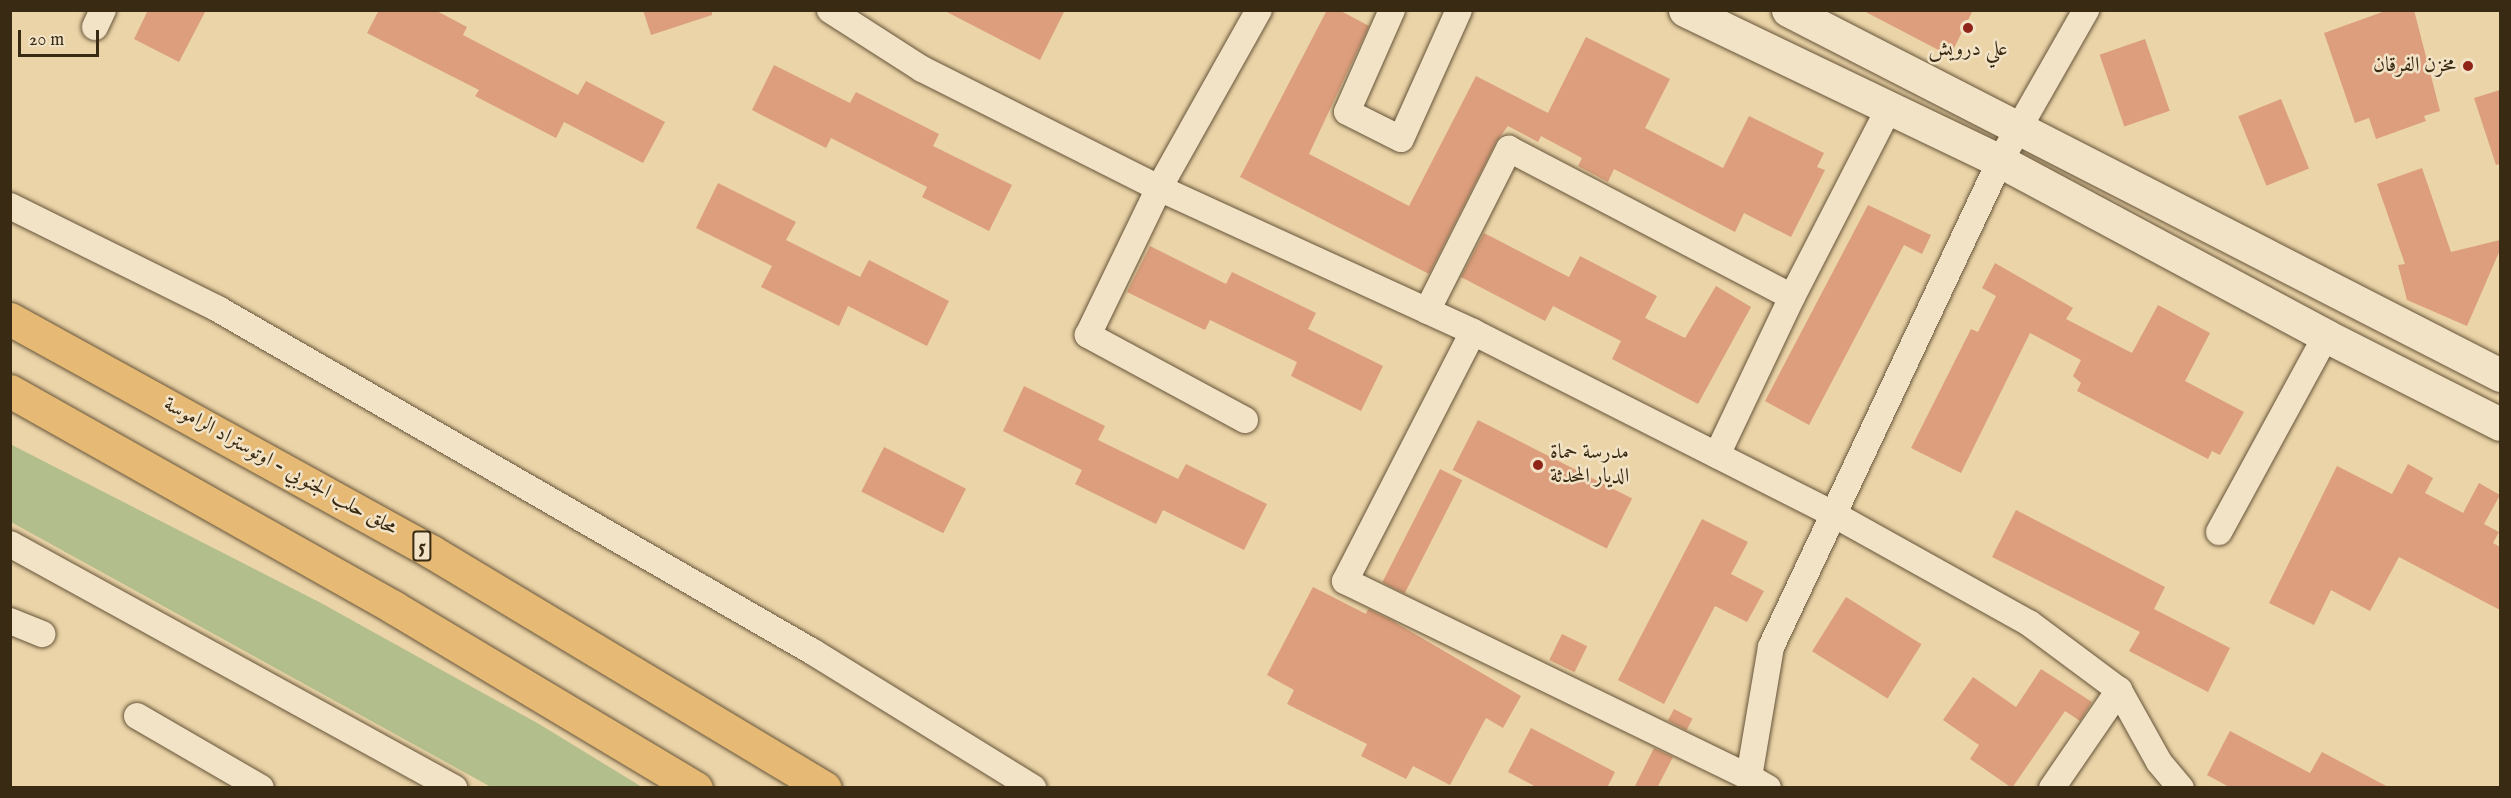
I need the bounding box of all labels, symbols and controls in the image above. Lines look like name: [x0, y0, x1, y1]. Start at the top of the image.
scale bar: [21, 18, 102, 56]
marker: علي درويش: [1961, 21, 1975, 35]
text: 20 m: [29, 29, 64, 52]
place label: علي درويش: [1928, 37, 2008, 63]
place label: مخزن الفرقان: [2373, 53, 2456, 79]
marker: مخزن الفرقان: [2461, 59, 2475, 73]
street label: محلق حلب الجنوبي - اوتوستراد الراموسة: [159, 392, 401, 542]
place label: مدرسة حماة الديار المحدثة: [1550, 440, 1629, 490]
marker: مدرسة حماة الديار المحدثة: [1531, 458, 1545, 472]
road number: 5: [412, 529, 432, 563]

